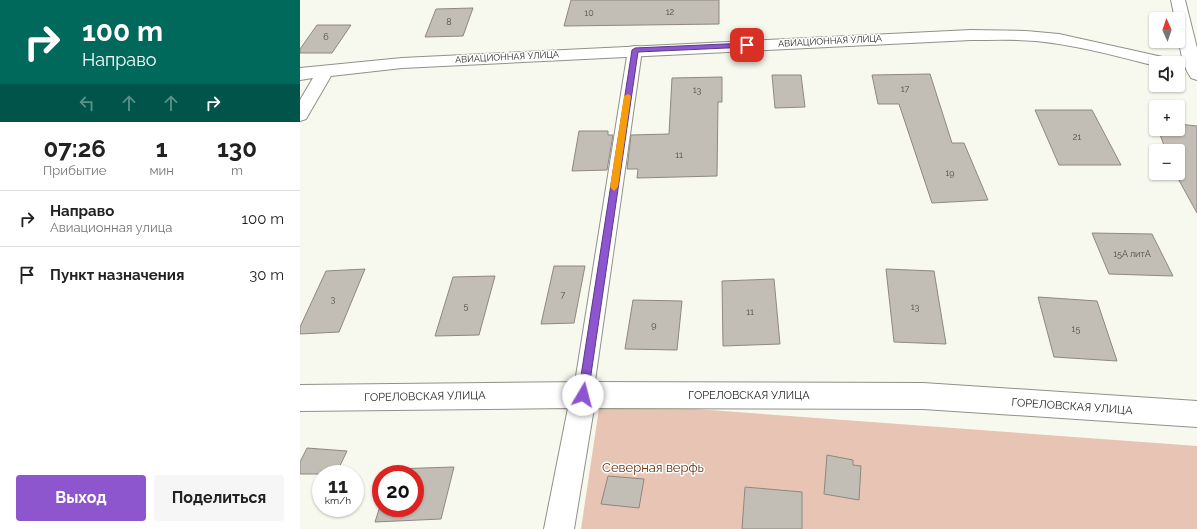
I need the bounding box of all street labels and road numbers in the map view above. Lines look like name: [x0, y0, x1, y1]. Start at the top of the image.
street label: АВИАЦИОННАЯ УЛИЦА: [778, 33, 882, 49]
street label: АВИАЦИОННАЯ УЛИЦА: [455, 49, 559, 65]
street label: ГОРЕЛОВСКАЯ УЛИЦА: [364, 389, 486, 404]
street label: ГОРЕЛОВСКАЯ УЛИЦА: [688, 389, 810, 402]
street label: ГОРЕЛОВСКАЯ УЛИЦА: [1011, 396, 1134, 417]

